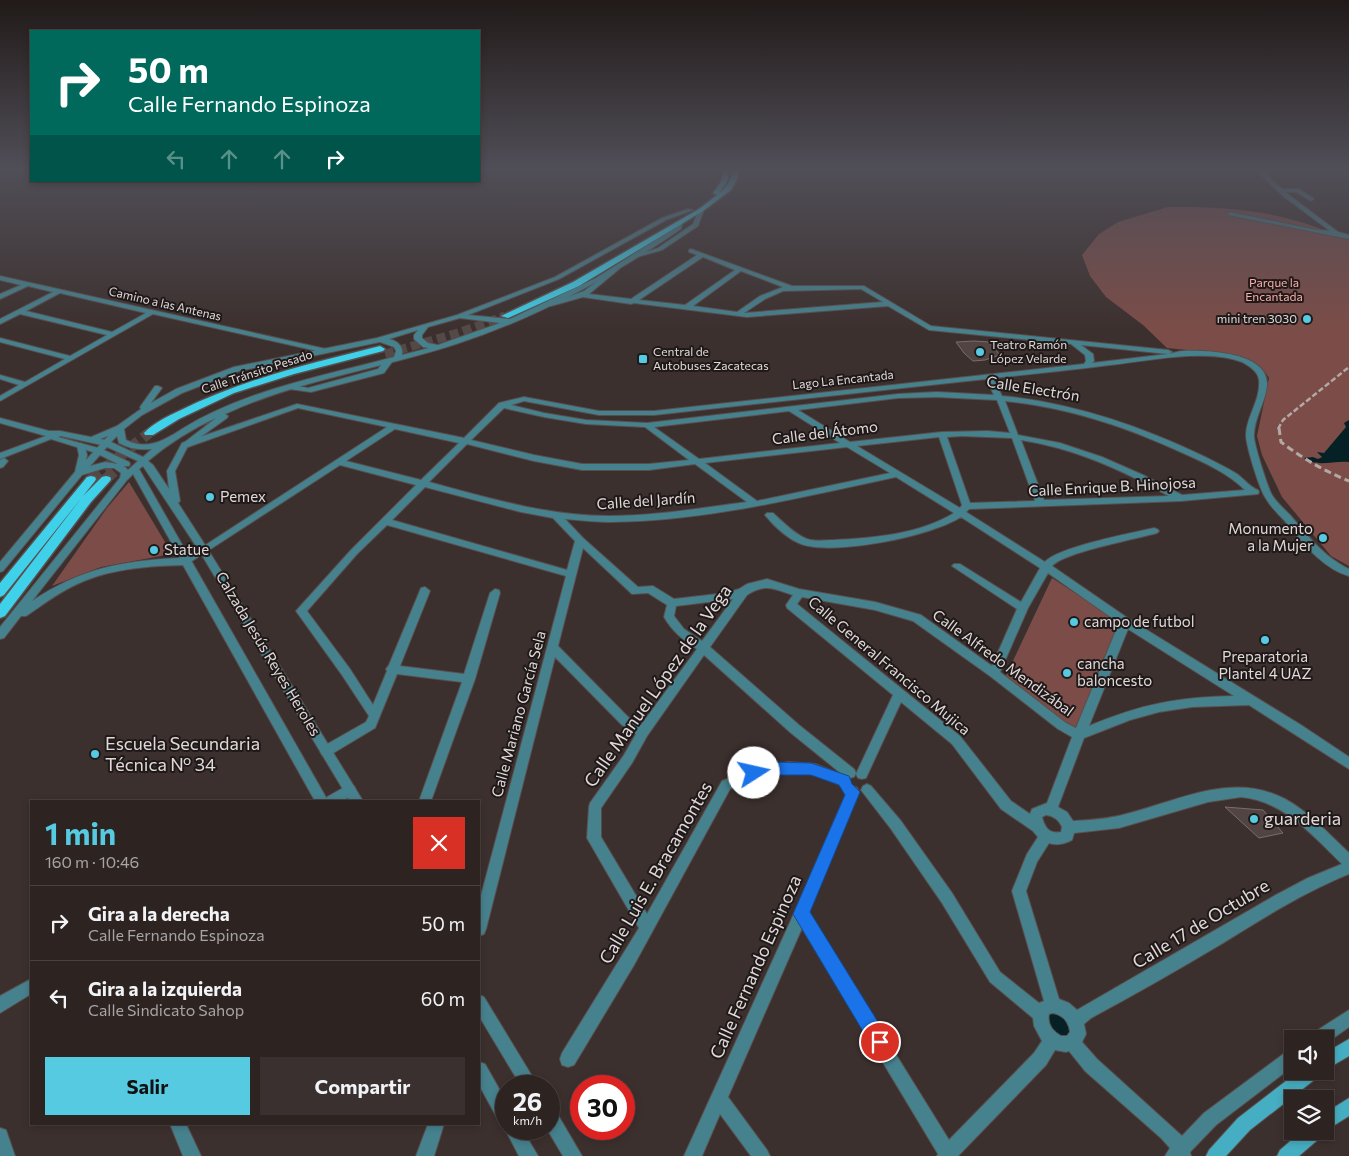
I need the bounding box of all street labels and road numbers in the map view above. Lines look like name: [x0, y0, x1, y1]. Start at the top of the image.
street label: Camino a las Antenas: [108, 283, 223, 323]
street label: Calle Tránsito Pesado: [199, 346, 314, 396]
street label: Lago La Encantada: [791, 367, 894, 391]
street label: Calle Electrón: [985, 372, 1081, 404]
street label: Calle del Átomo: [771, 416, 879, 447]
street label: Calle Enrique B. Hinojosa: [1028, 473, 1196, 499]
street label: Calle del Jardín: [596, 488, 696, 512]
street label: Calzada Jesús Reyes Heroles: [213, 568, 325, 739]
street label: Calle Manuel López de la Vega: [579, 580, 736, 791]
street label: Calle General Francisco Mujica: [805, 592, 974, 738]
street label: Calle Alfredo Mendizábal: [930, 605, 1078, 719]
street label: Calle Mariano García Sela: [487, 629, 549, 799]
street label: Calle Luis E. Bracamontes: [594, 777, 716, 968]
street label: Calle Fernando Espinoza: [705, 871, 806, 1062]
street label: Calle 17 de Octubre: [1128, 874, 1273, 973]

